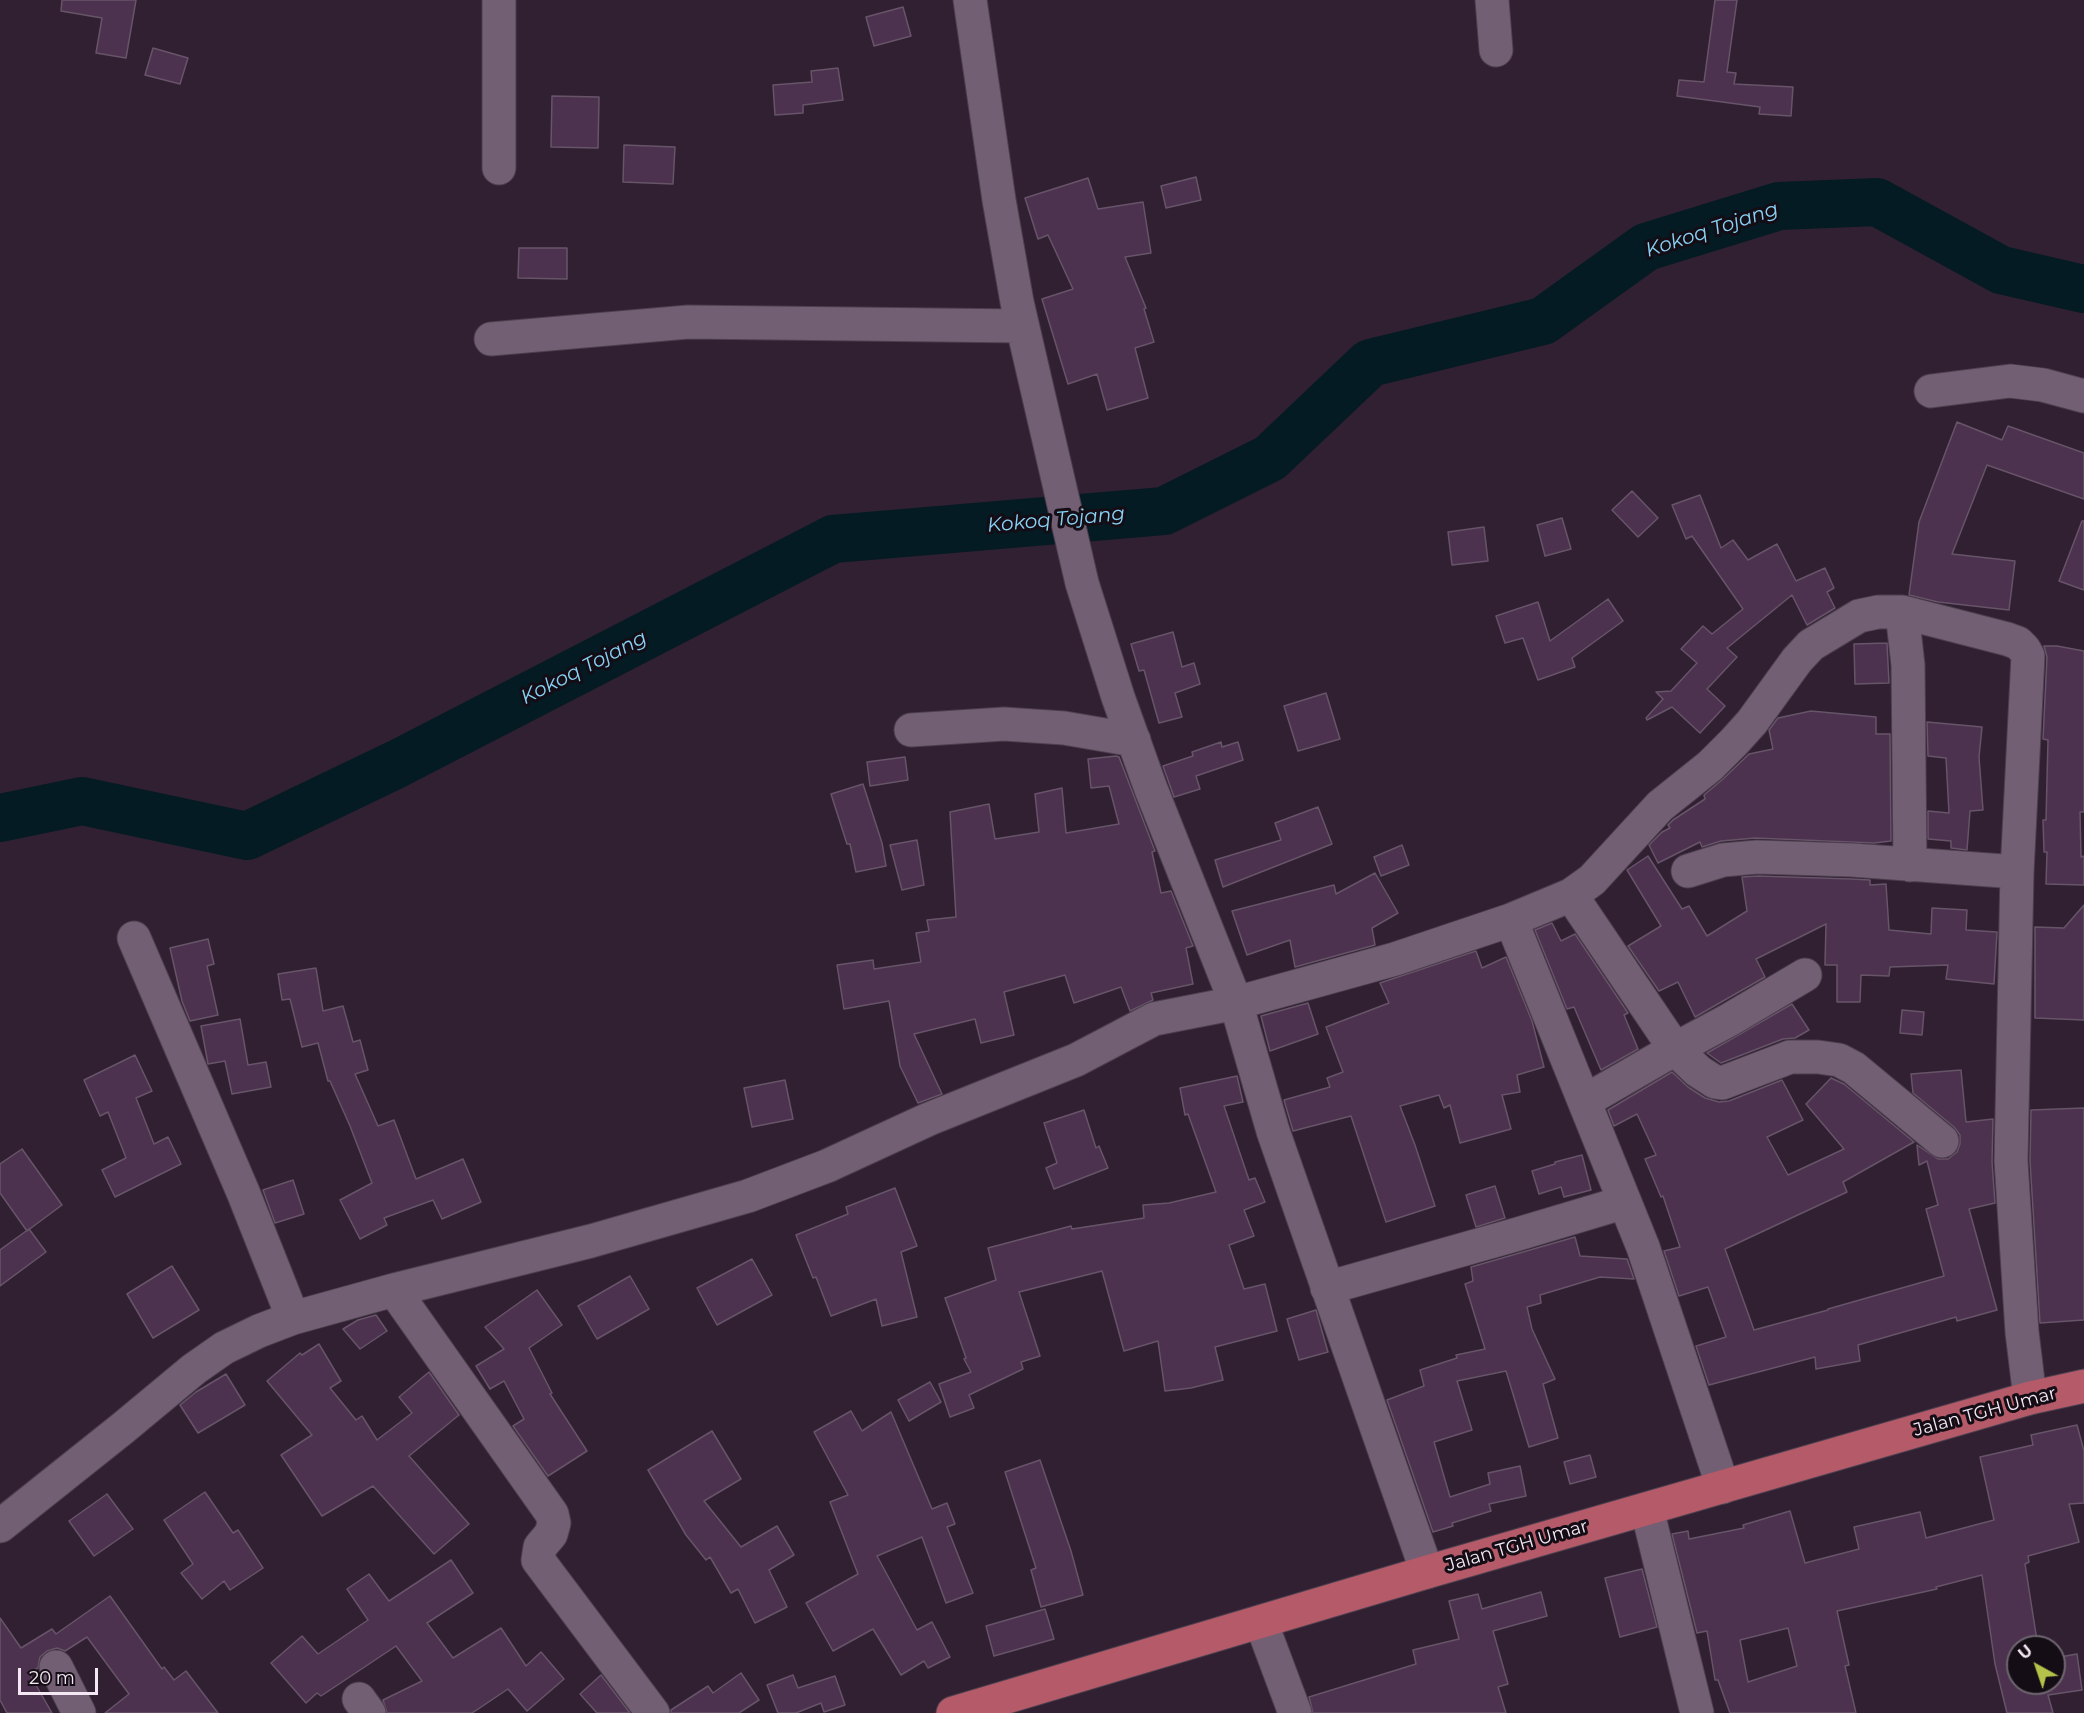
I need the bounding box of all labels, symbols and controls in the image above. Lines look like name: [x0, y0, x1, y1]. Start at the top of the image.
water label: Kokoq Tojang: [1643, 197, 1781, 263]
water label: Kokoq Tojang: [986, 502, 1126, 538]
water label: Kokoq Tojang: [517, 626, 651, 710]
street label: Jalan TGH Umar: [1911, 1383, 2059, 1441]
street label: Jalan TGH Umar: [1444, 1515, 1590, 1577]
north arrow: [2006, 1635, 2066, 1695]
text: U: [2014, 1641, 2036, 1664]
scale bar: [21, 1656, 100, 1694]
text: 20 m: [29, 1667, 75, 1689]

